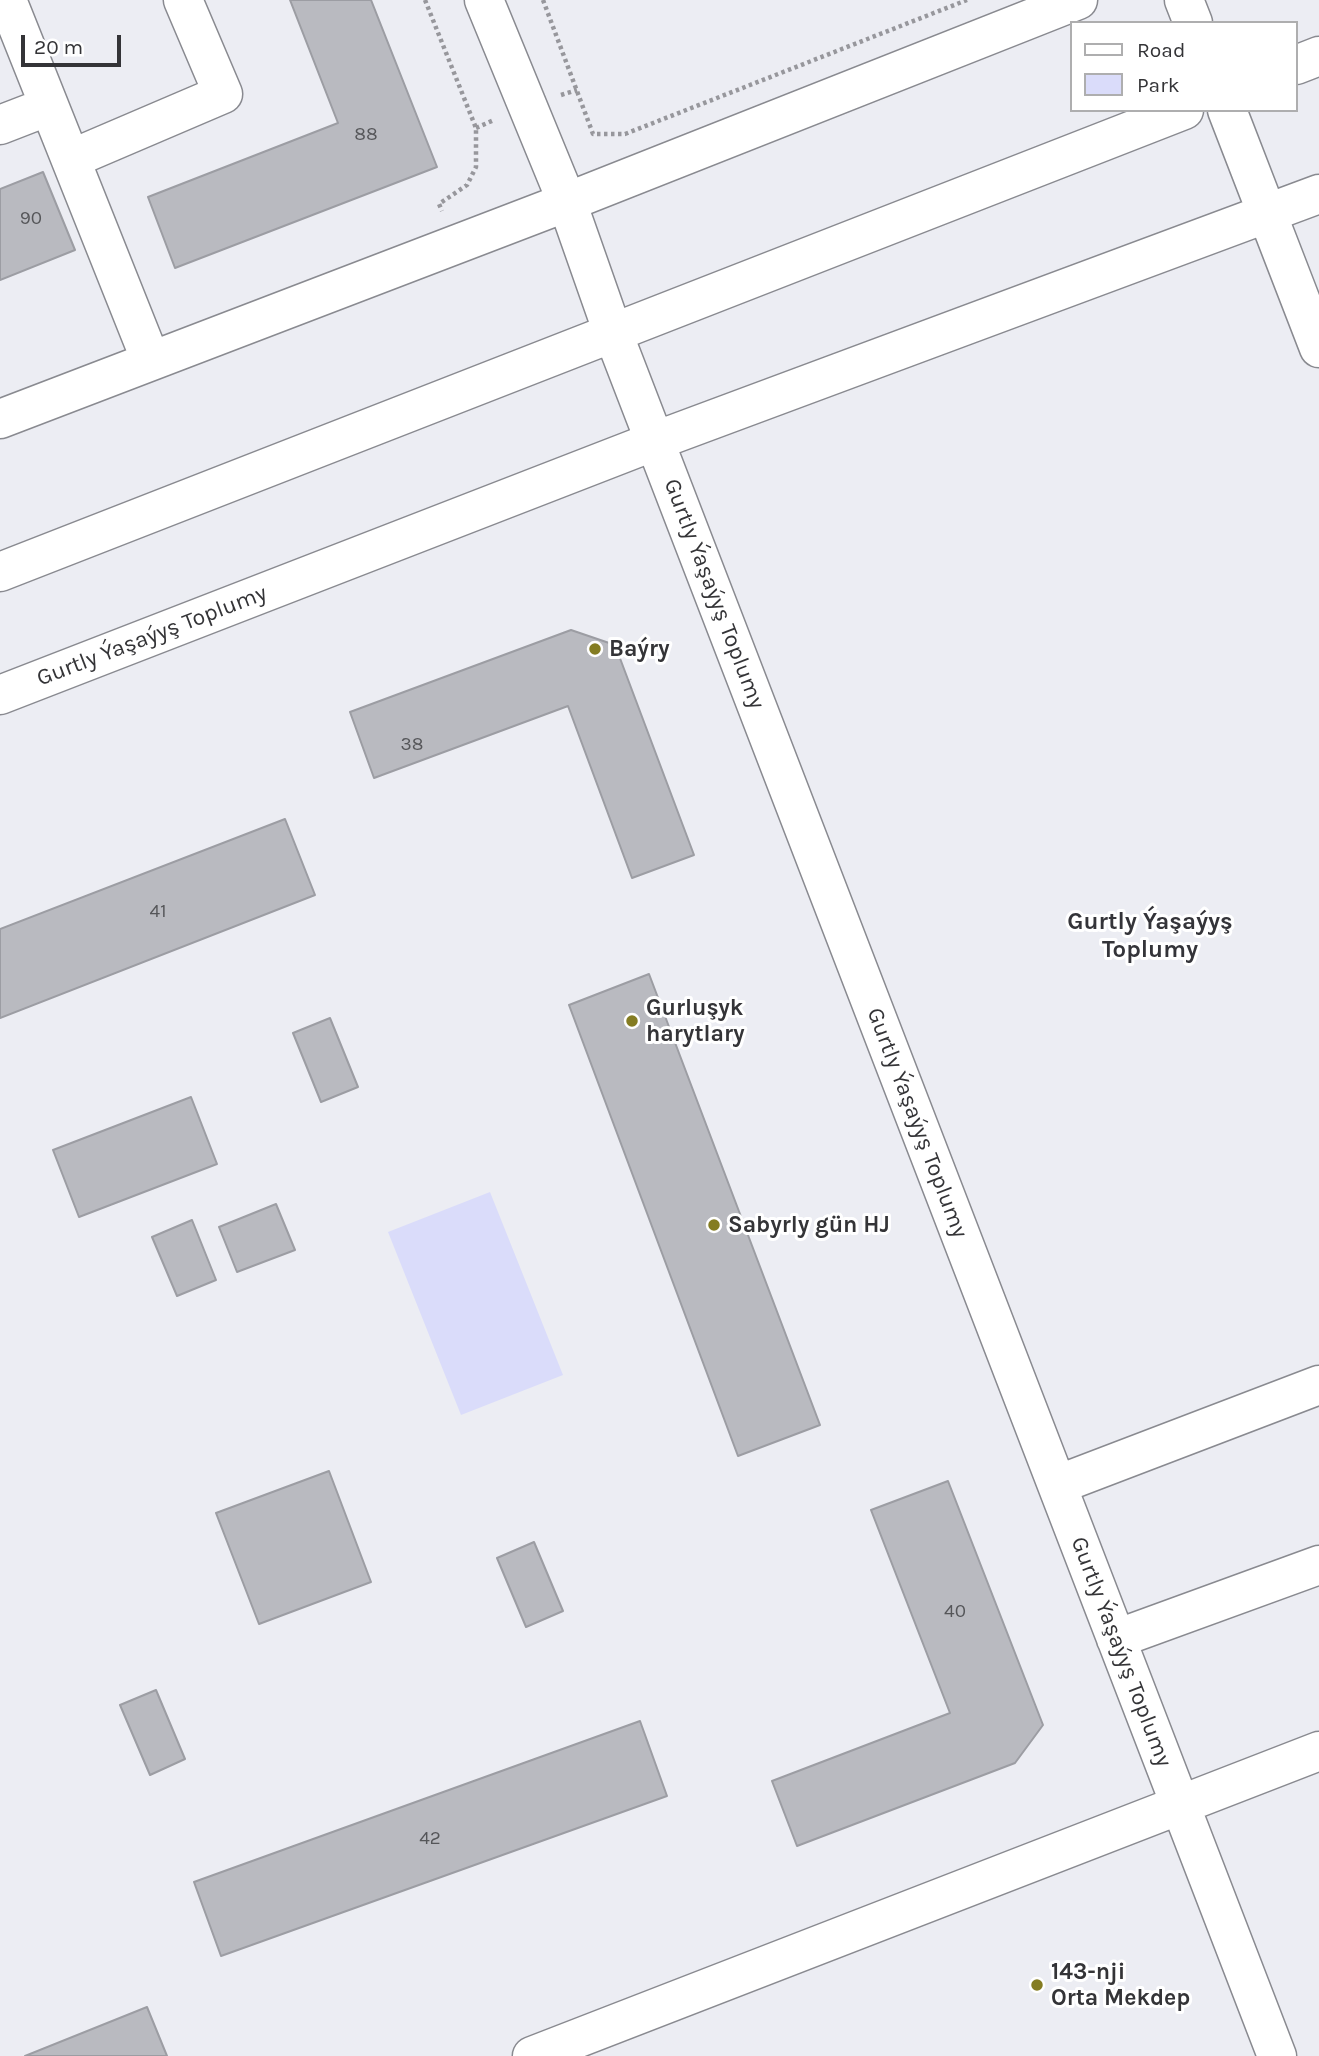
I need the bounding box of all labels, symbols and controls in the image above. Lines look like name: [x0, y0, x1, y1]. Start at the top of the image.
scale bar: [24, 21, 124, 65]
legend: [1070, 21, 1298, 112]
text: 20 m: [34, 35, 83, 59]
text: Road: [1137, 38, 1185, 62]
text: Park: [1137, 73, 1180, 97]
house number: 88: [354, 124, 378, 146]
house number: 90: [20, 208, 42, 230]
street label: Gurtly Ýaşaýyş Toplumy: [657, 475, 771, 713]
street label: Gurtly Ýaşaýyş Toplumy: [33, 579, 271, 693]
place label: Baýry: [609, 635, 670, 663]
marker: Baýry: [587, 641, 603, 657]
house number: 38: [401, 734, 423, 756]
house number: 41: [150, 901, 166, 923]
district label: Gurtly Ýaşaýyş Toplumy: [1067, 908, 1233, 964]
place label: Gurluşyk harytlary: [646, 994, 745, 1048]
street label: Gurtly Ýaşaýyş Toplumy: [860, 1004, 974, 1242]
marker: Gurluşyk harytlary: [624, 1013, 640, 1029]
place label: Sabyrly gün HJ: [728, 1211, 890, 1239]
marker: Sabyrly gün HJ: [706, 1217, 722, 1233]
street label: Gurtly Ýaşaýyş Toplumy: [1064, 1533, 1178, 1771]
house number: 40: [944, 1601, 966, 1623]
house number: 42: [419, 1828, 441, 1850]
place label: 143-nji Orta Mekdep: [1051, 1958, 1190, 2012]
marker: 143-nji Orta Mekdep: [1029, 1977, 1045, 1993]

